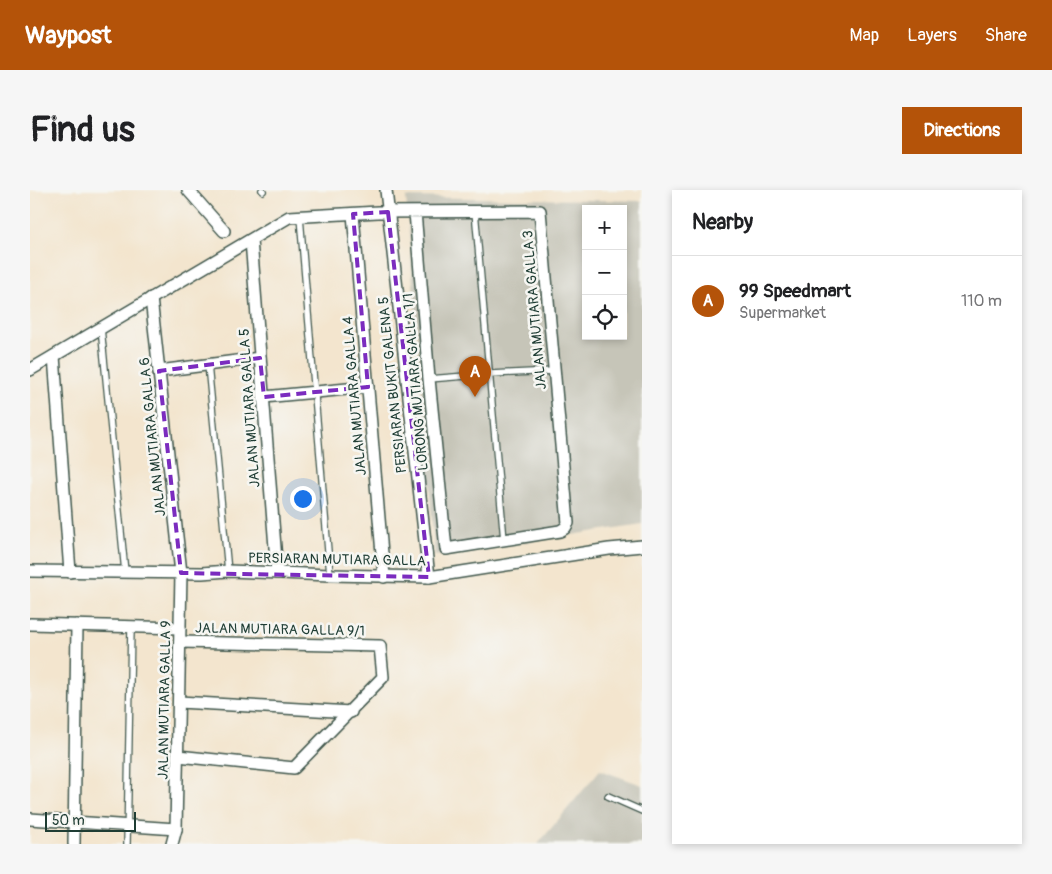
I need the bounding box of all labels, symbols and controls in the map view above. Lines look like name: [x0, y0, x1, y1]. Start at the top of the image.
text: Waypost: [25, 21, 112, 50]
text: Map: [850, 24, 879, 47]
text: Layers: [907, 24, 957, 47]
text: Share: [985, 24, 1027, 47]
button: Directions: [902, 107, 1022, 154]
text: Find us: [30, 108, 135, 152]
map controls: [582, 205, 627, 340]
button: +: [582, 205, 627, 250]
text: Nearby: [692, 209, 753, 236]
street label: JALAN MUTIARA GALLA 3: [519, 229, 550, 390]
button: −: [582, 250, 627, 295]
text: 99 Speedmart: [739, 279, 851, 303]
text: A: [703, 291, 713, 311]
text: 110 m: [961, 291, 1002, 311]
street label: LORONG MUTIARA GALLA 1/1: [399, 292, 432, 471]
button: locate: [582, 295, 627, 340]
street label: PERSIARAN BUKIT GALENA 5: [375, 296, 410, 474]
text: Supermarket: [739, 303, 826, 323]
street label: JALAN MUTIARA GALLA 4: [339, 315, 370, 476]
street label: JALAN MUTIARA GALLA 5: [235, 328, 264, 488]
street label: JALAN MUTIARA GALLA 6: [136, 356, 169, 517]
pin: A: [459, 356, 491, 397]
your location: [290, 486, 316, 512]
street label: PERSIARAN MUTIARA GALLA: [248, 549, 426, 570]
street label: JALAN MUTIARA GALLA 9: [155, 620, 174, 780]
street label: JALAN MUTIARA GALLA 9/1: [195, 620, 365, 639]
scale bar: [45, 809, 136, 832]
text: 50 m: [52, 812, 85, 829]

